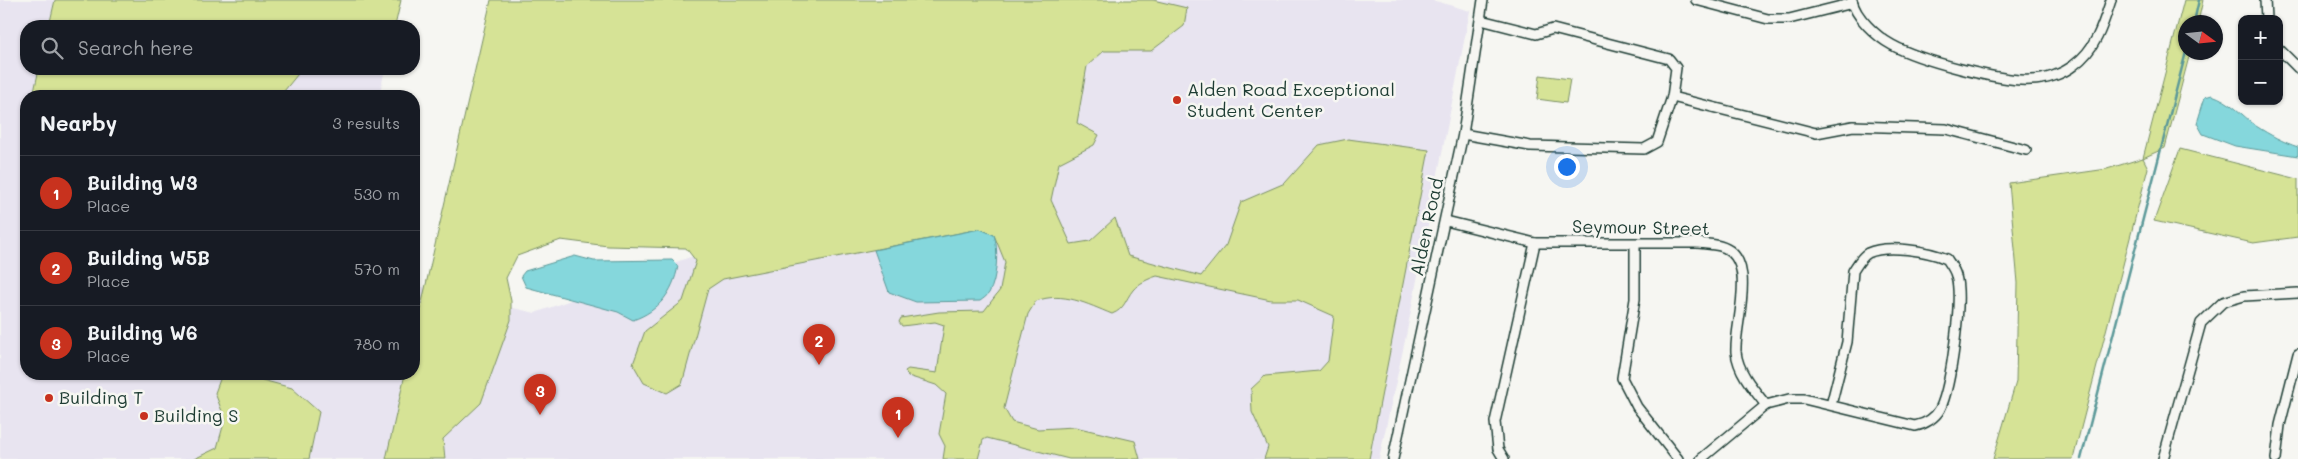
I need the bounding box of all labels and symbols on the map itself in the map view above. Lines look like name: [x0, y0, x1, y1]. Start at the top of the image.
north arrow: [2178, 15, 2223, 60]
place label: Alden Road Exceptional Student Center: [1187, 77, 1395, 122]
marker: Alden Road Exceptional Student Center: [1171, 94, 1183, 106]
your location: [1554, 154, 1580, 180]
street label: Alden Road: [1404, 175, 1448, 278]
street label: Seymour Street: [1572, 214, 1710, 240]
pin: 2: [803, 324, 835, 365]
pin: 3: [524, 374, 556, 415]
place label: Building T: [59, 385, 143, 409]
marker: Building T: [43, 392, 55, 404]
pin: 1: [882, 397, 914, 438]
place label: Building S: [154, 403, 238, 427]
marker: Building S: [138, 410, 150, 422]

